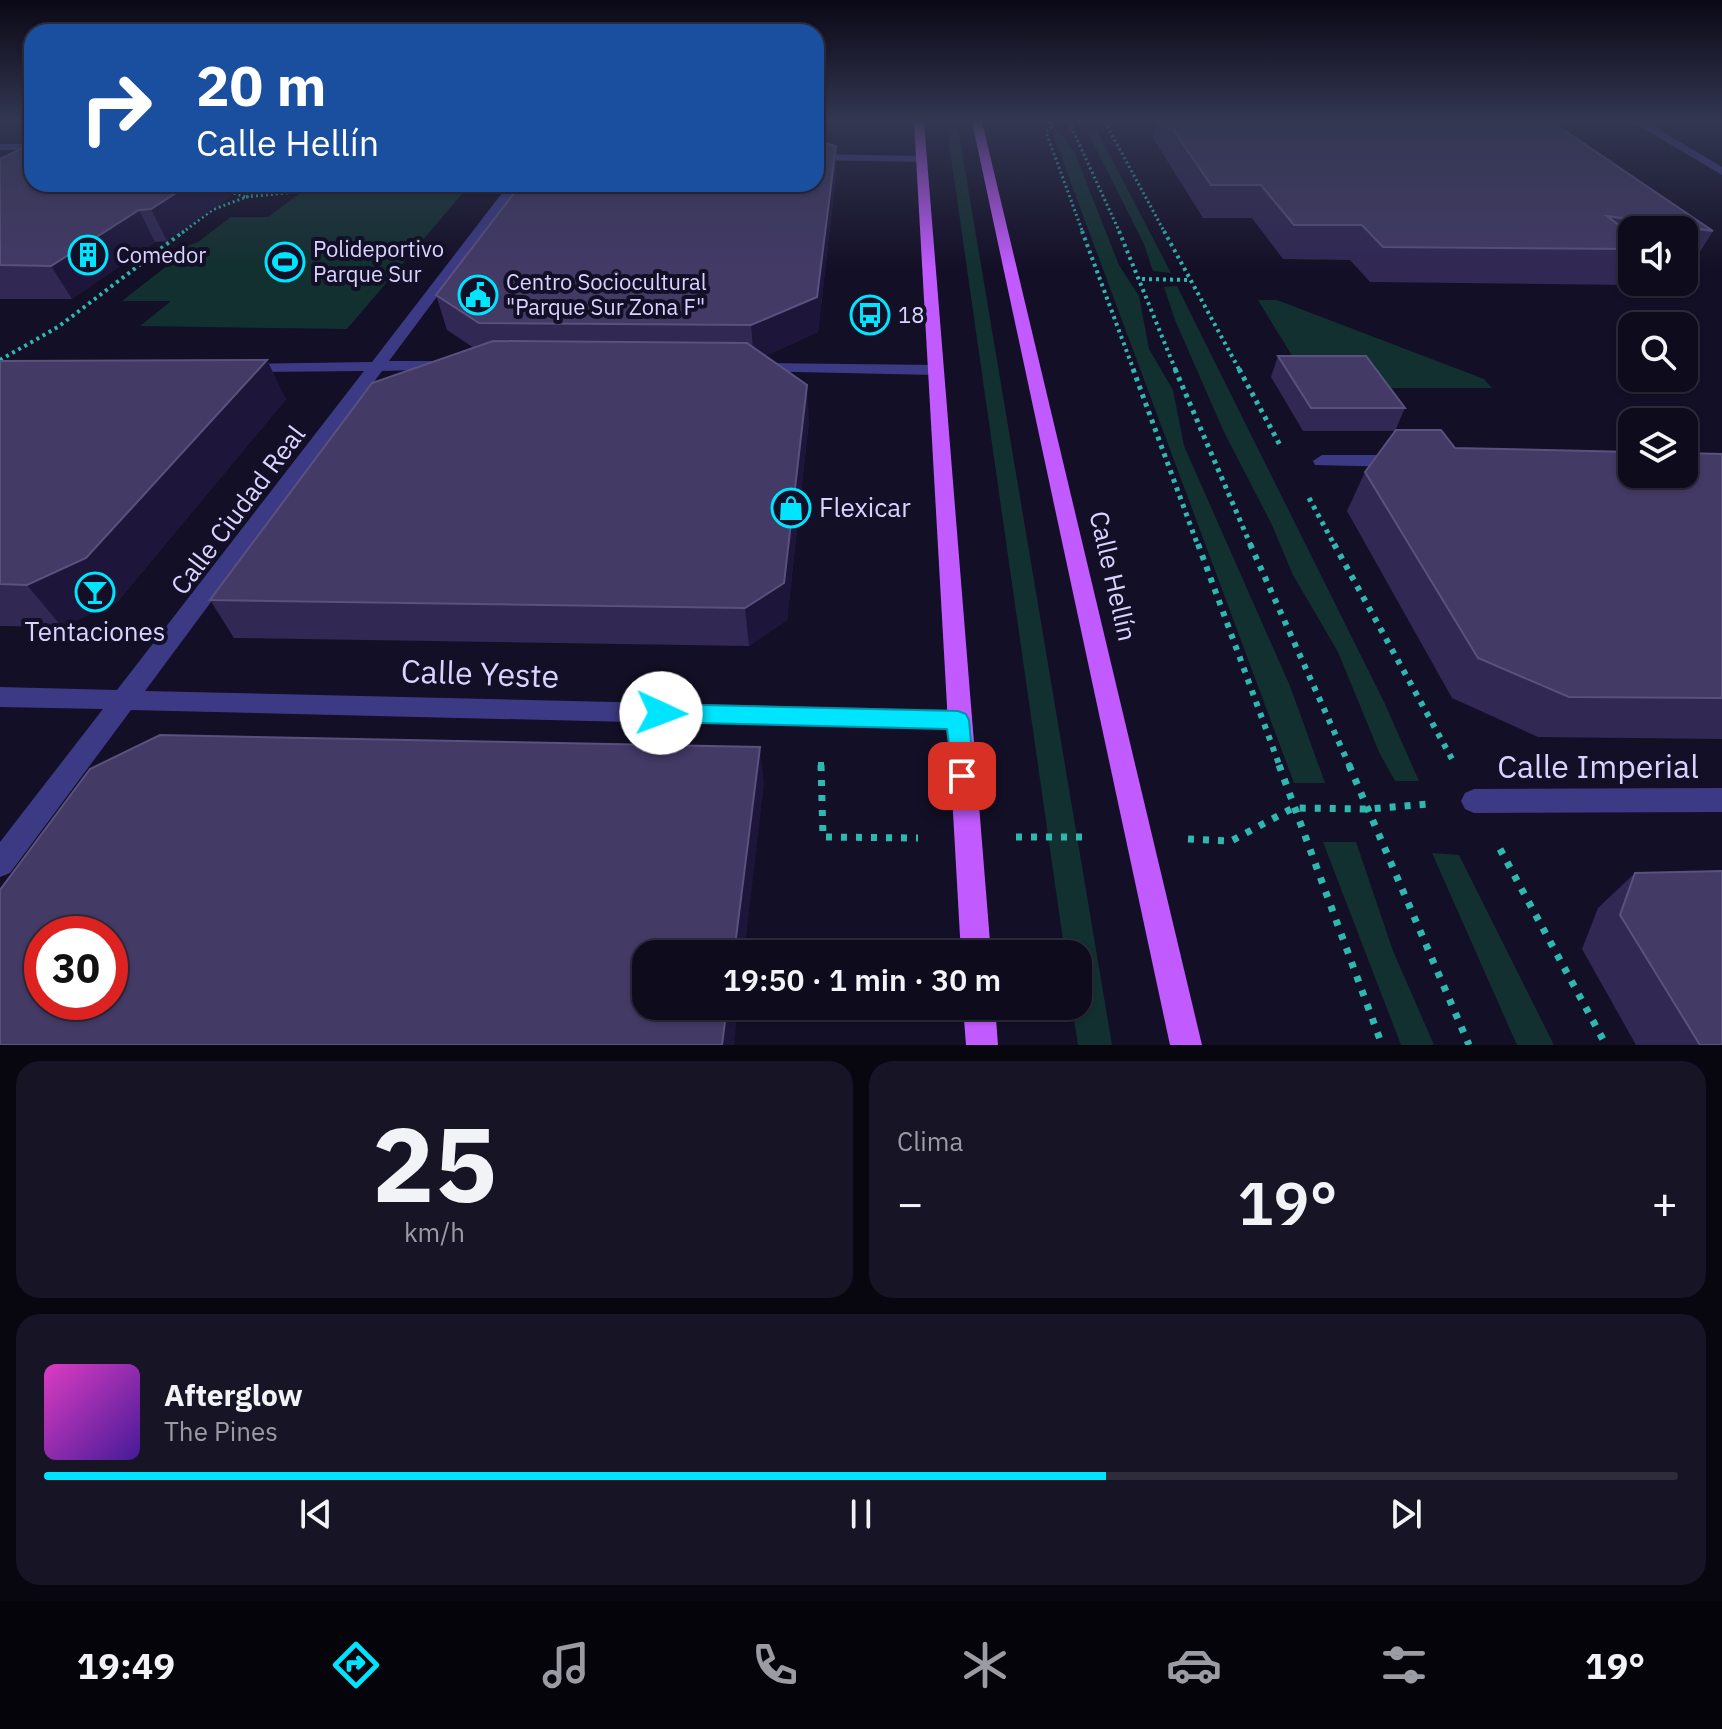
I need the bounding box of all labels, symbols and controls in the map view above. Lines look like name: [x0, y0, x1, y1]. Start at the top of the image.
text: 20 m: [196, 49, 326, 121]
icon: right: [64, 56, 168, 160]
text: Calle Hellín: [196, 119, 379, 166]
map controls: [1618, 216, 1698, 488]
button: sound: [1618, 216, 1698, 296]
building icon: Comedor: [67, 234, 109, 276]
place label: Polideportivo Parque Sur: [313, 234, 444, 288]
place label: Comedor: [116, 240, 206, 269]
sports icon: Polideportivo Parque Sur: [264, 241, 306, 283]
place label: Centro Sociocultural "Parque Sur Zona F": [506, 267, 707, 321]
public building icon: Centro Sociocultural "Parque Sur Zona F": [457, 274, 499, 316]
bus stop icon: 18: [849, 294, 891, 336]
place label: 18: [898, 300, 924, 329]
button: search: [1618, 312, 1698, 392]
button: layers: [1618, 408, 1698, 488]
street label: Calle Ciudad Real: [162, 418, 312, 601]
shop icon: Flexicar: [770, 487, 812, 529]
place label: Flexicar: [819, 490, 911, 524]
street label: Calle Hellín: [1083, 507, 1145, 644]
bar icon: Tentaciones: [74, 571, 116, 613]
place label: Tentaciones: [24, 614, 166, 648]
street label: Calle Yeste: [400, 649, 560, 697]
position arrow: [619, 671, 703, 755]
pin: [928, 742, 996, 810]
street label: Calle Imperial: [1497, 745, 1699, 787]
icon: arrive: [940, 754, 984, 798]
speed limit sign: 30: [24, 916, 128, 1020]
text: 19:50 · 1 min · 30 m: [723, 960, 1001, 999]
text: 25: [372, 1095, 497, 1231]
text: Clima: [897, 1124, 963, 1158]
text: 19°: [1237, 1163, 1338, 1242]
text: −: [897, 1174, 923, 1231]
text: +: [1652, 1174, 1678, 1231]
text: km/h: [404, 1215, 465, 1249]
text: Afterglow: [164, 1375, 303, 1414]
text: The Pines: [164, 1414, 278, 1448]
icon: previous: [294, 1492, 338, 1536]
icon: pause: [839, 1492, 883, 1536]
icon: next: [1384, 1492, 1428, 1536]
icon: directions: [328, 1637, 384, 1693]
icon: music: [538, 1637, 594, 1693]
icon: phone: [747, 1637, 803, 1693]
icon: climate: [957, 1637, 1013, 1693]
icon: car: [1166, 1637, 1222, 1693]
icon: filters: [1376, 1637, 1432, 1693]
text: 19:49: [77, 1642, 175, 1689]
text: 19°: [1585, 1642, 1645, 1689]

